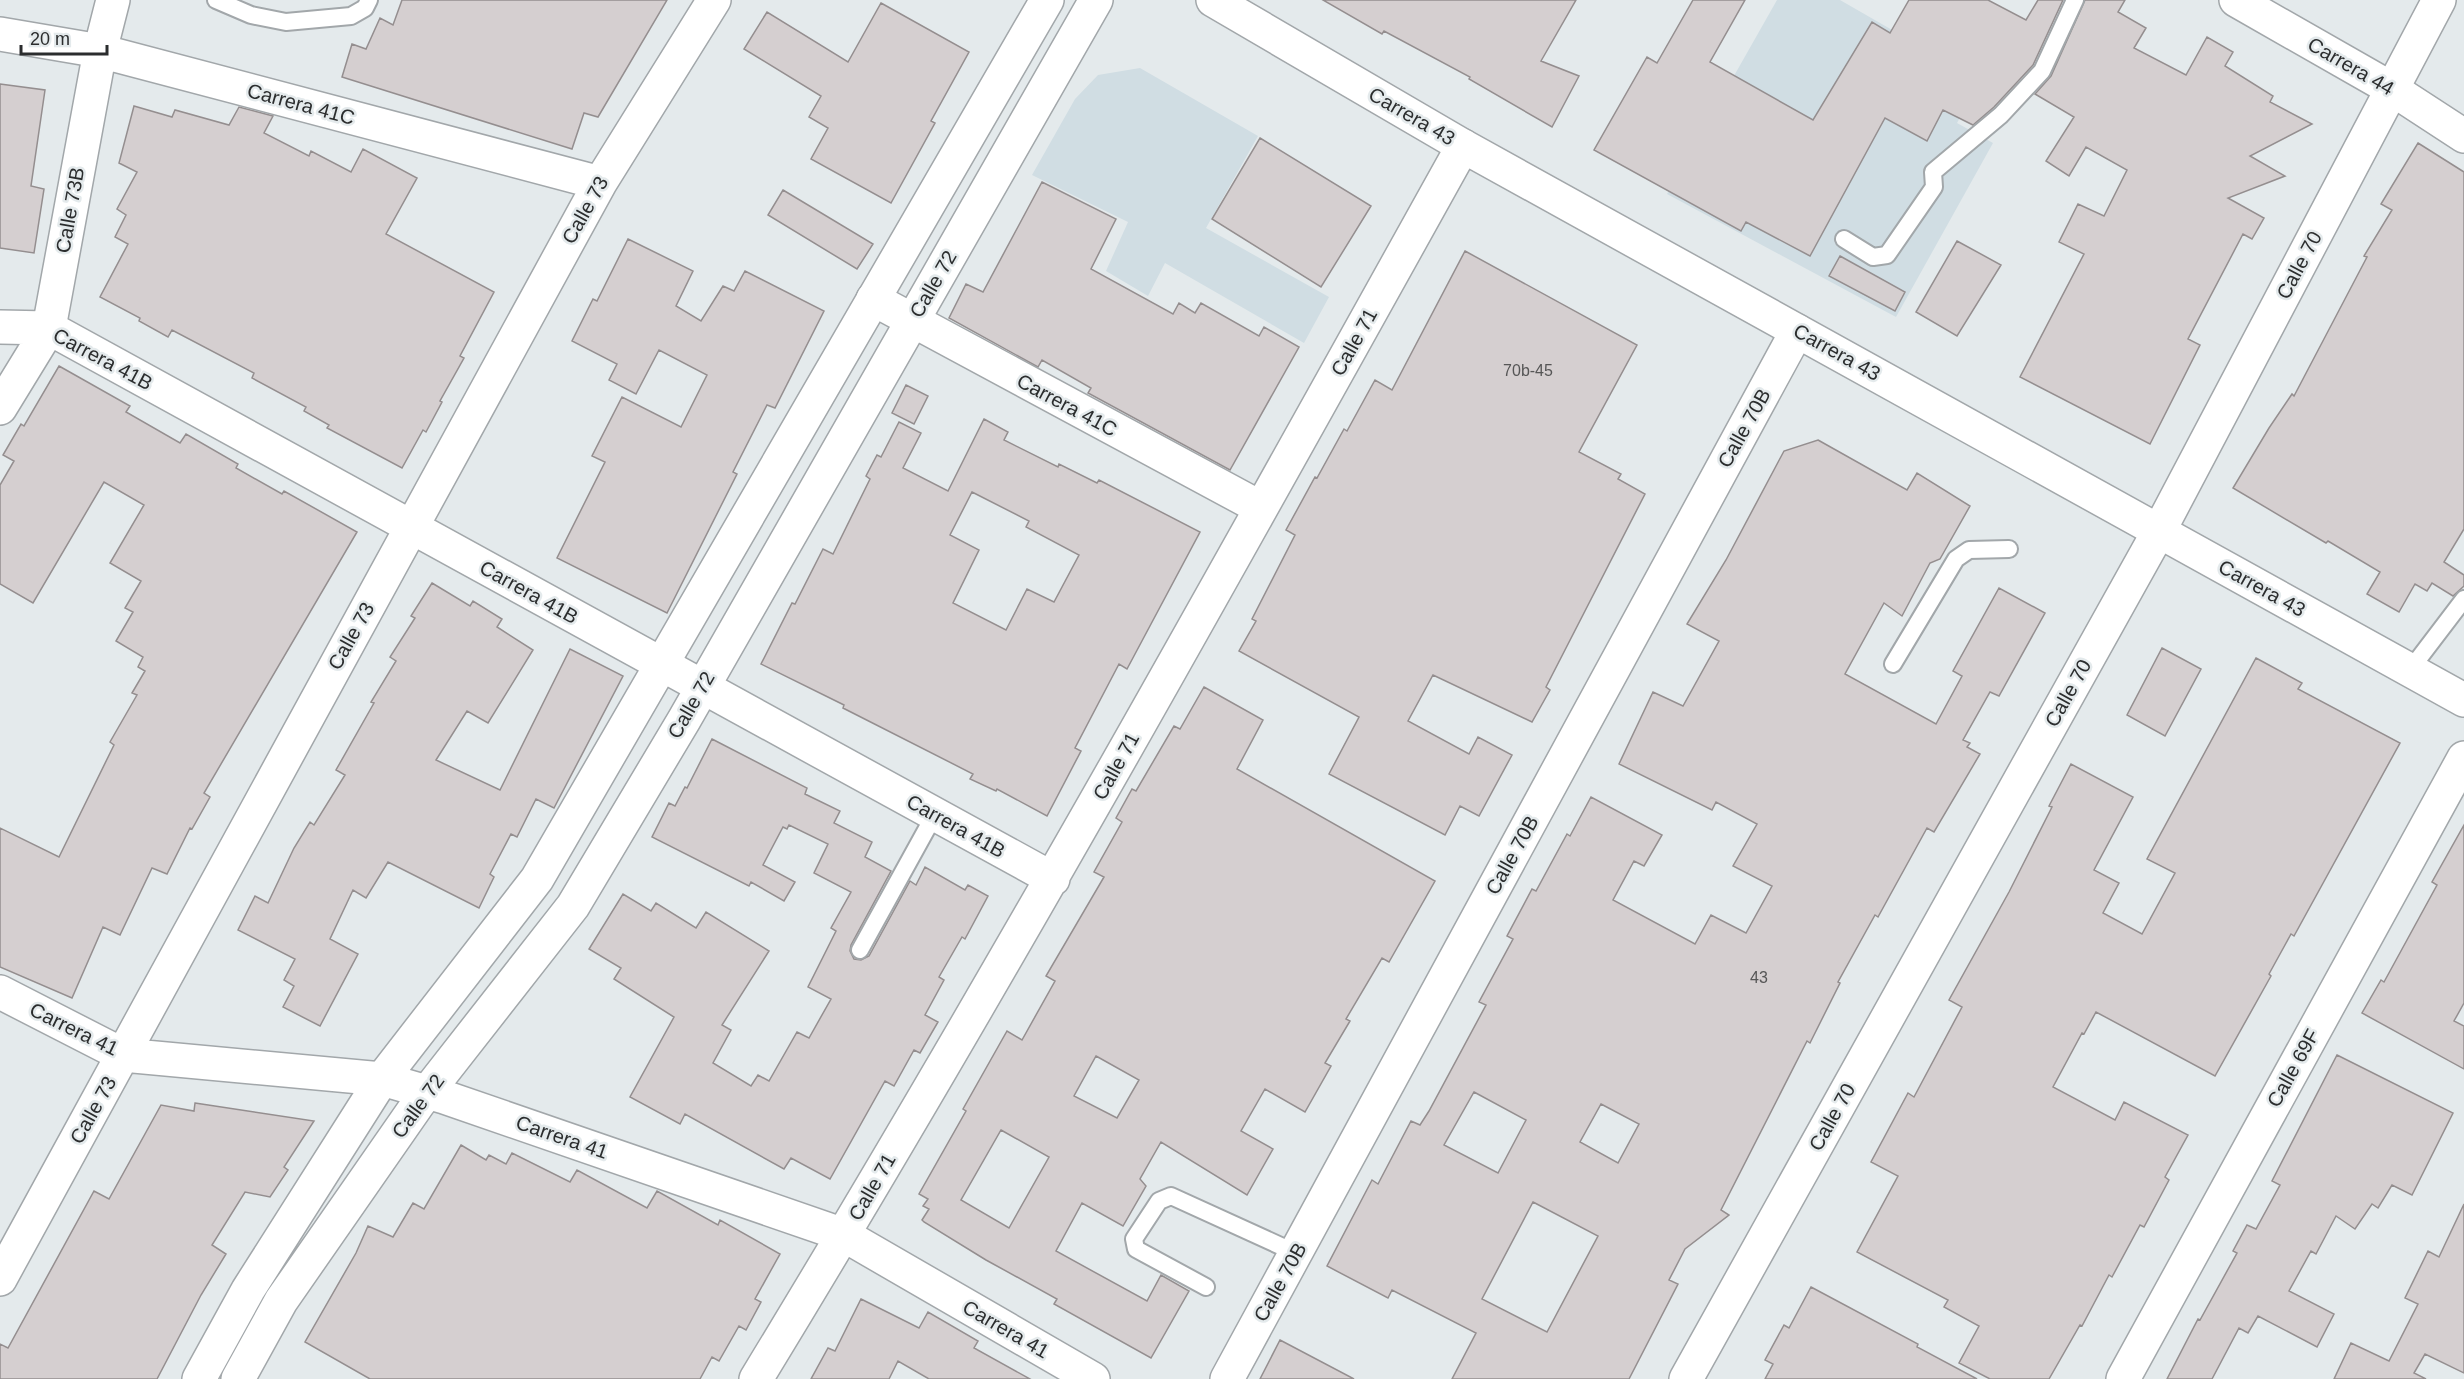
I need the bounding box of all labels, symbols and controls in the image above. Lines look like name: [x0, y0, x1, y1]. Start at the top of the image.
scale bar: [21, 18, 106, 56]
text: 20 m: [30, 29, 70, 49]
street label: Carrera 44: [2304, 33, 2398, 99]
street label: Carrera 41C: [245, 79, 357, 129]
street label: Carrera 43: [1365, 83, 1459, 149]
street label: Calle 73B: [52, 165, 88, 255]
street label: Calle 73: [558, 173, 612, 247]
street label: Calle 70: [2272, 227, 2326, 303]
street label: Calle 72: [905, 247, 961, 321]
street label: Calle 71: [1327, 305, 1381, 379]
street label: Carrera 43: [1790, 319, 1884, 385]
street label: Carrera 41B: [50, 324, 156, 394]
house number: 70b-45: [1503, 362, 1553, 379]
street label: Carrera 41C: [1013, 369, 1121, 441]
street label: Calle 70B: [1713, 385, 1775, 471]
street label: Carrera 43: [2215, 555, 2309, 621]
street label: Carrera 41B: [476, 556, 582, 628]
street label: Calle 73: [324, 599, 378, 673]
street label: Calle 70: [2041, 656, 2095, 730]
street label: Calle 72: [663, 668, 719, 742]
street label: Calle 71: [1089, 729, 1143, 803]
street label: Carrera 41B: [903, 790, 1009, 862]
street label: Calle 70B: [1481, 812, 1543, 898]
house number: 43: [1750, 969, 1768, 986]
street label: Carrera 41: [26, 998, 122, 1060]
street label: Calle 69F: [2263, 1025, 2323, 1111]
street label: Calle 72: [388, 1070, 448, 1142]
street label: Calle 73: [66, 1073, 120, 1147]
street label: Calle 70: [1805, 1080, 1859, 1154]
street label: Carrera 41: [513, 1111, 611, 1163]
street label: Calle 71: [844, 1150, 900, 1224]
street label: Calle 70B: [1249, 1239, 1311, 1325]
street label: Carrera 41: [959, 1296, 1053, 1362]

